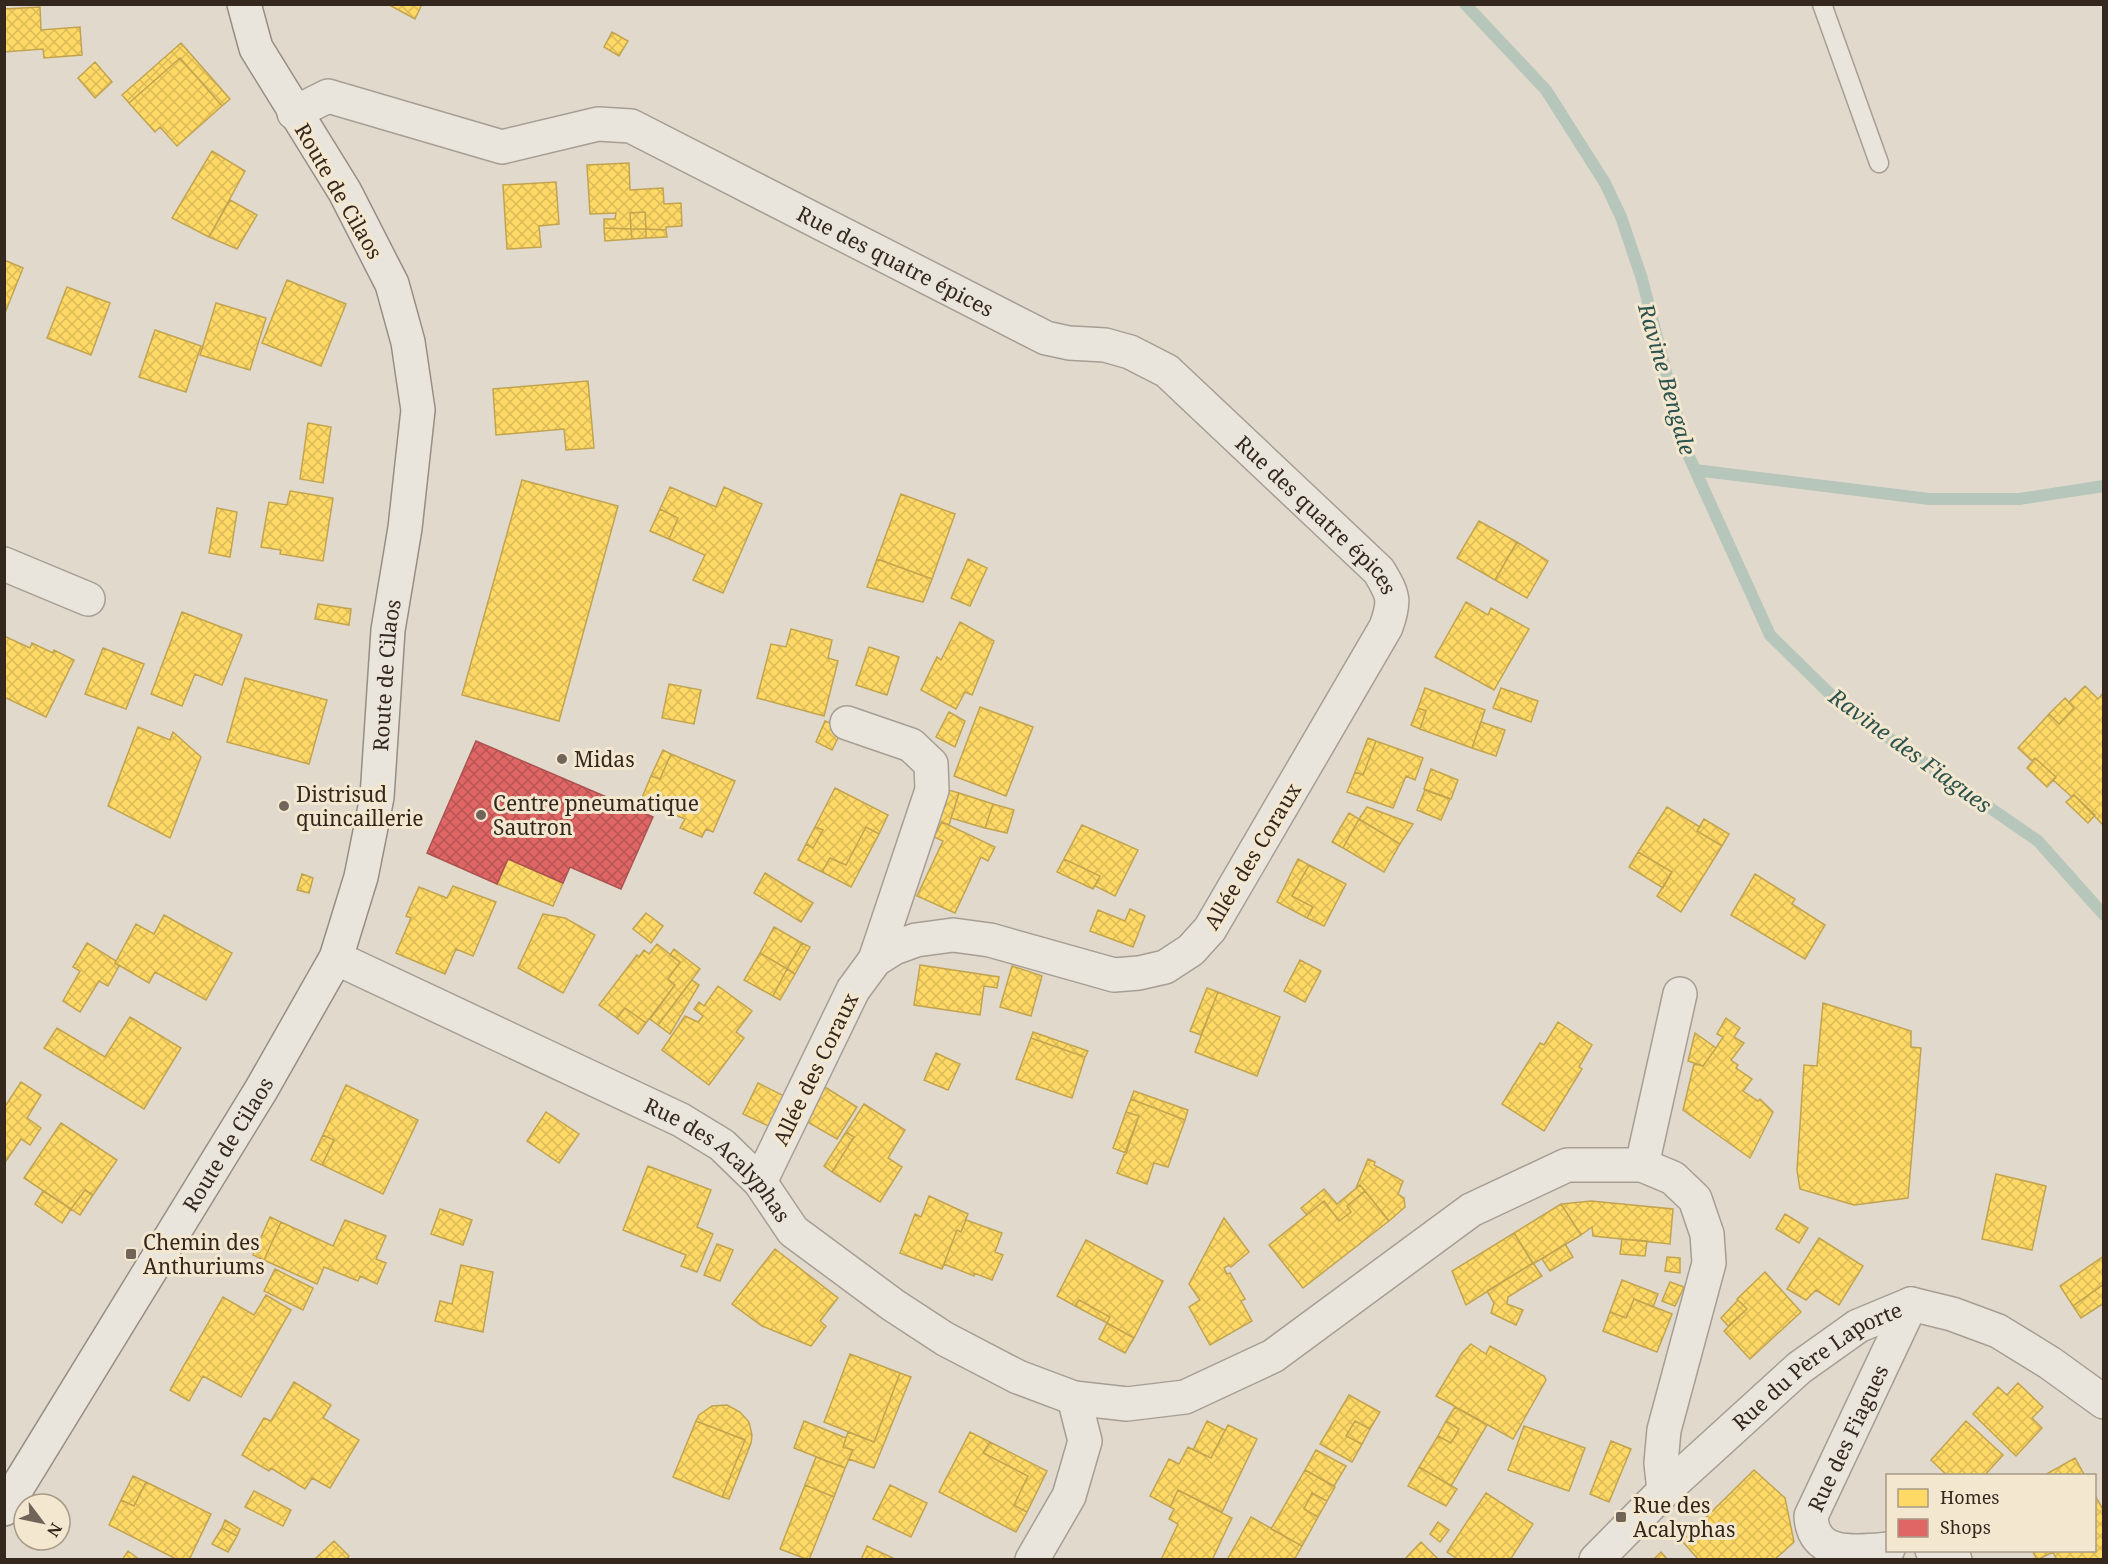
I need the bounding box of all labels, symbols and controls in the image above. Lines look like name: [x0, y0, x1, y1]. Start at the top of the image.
street label: Route de Cilaos: [289, 118, 389, 264]
street label: Rue des quatre épices: [792, 199, 998, 323]
water label: Ravine Bengale: [1632, 299, 1704, 459]
street label: Rue des quatre épices: [1230, 429, 1403, 599]
street label: Route de Cilaos: [366, 597, 407, 752]
water label: Ravine des Fiagues: [1823, 680, 1998, 819]
place label: Midas: [574, 745, 635, 773]
marker: Midas: [555, 752, 569, 766]
street label: Allée des Coraux: [1197, 777, 1307, 935]
place label: Distrisud quincaillerie: [296, 780, 423, 832]
place label: Centre pneumatique Sautron: [493, 789, 699, 841]
marker: Distrisud quincaillerie: [277, 799, 291, 813]
marker: Centre pneumatique Sautron: [474, 808, 488, 822]
street label: Allée des Coraux: [766, 987, 864, 1150]
street label: Route de Cilaos: [176, 1072, 279, 1217]
street label: Rue des Acalyphas: [640, 1091, 797, 1228]
place label: Chemin des Anthuriums: [143, 1228, 265, 1280]
marker: Chemin des Anthuriums: [124, 1247, 138, 1261]
street label: Rue du Père Laporte: [1726, 1295, 1906, 1436]
street label: Rue des Fiagues: [1801, 1360, 1894, 1516]
legend: [1886, 1474, 2096, 1552]
text: Homes: [1940, 1485, 1999, 1509]
place label: Rue des Acalyphas: [1633, 1491, 1735, 1543]
north arrow: [12, 1492, 72, 1552]
marker: Rue des Acalyphas: [1614, 1510, 1628, 1524]
text: Shops: [1940, 1515, 1991, 1539]
text: N: [42, 1519, 67, 1541]

